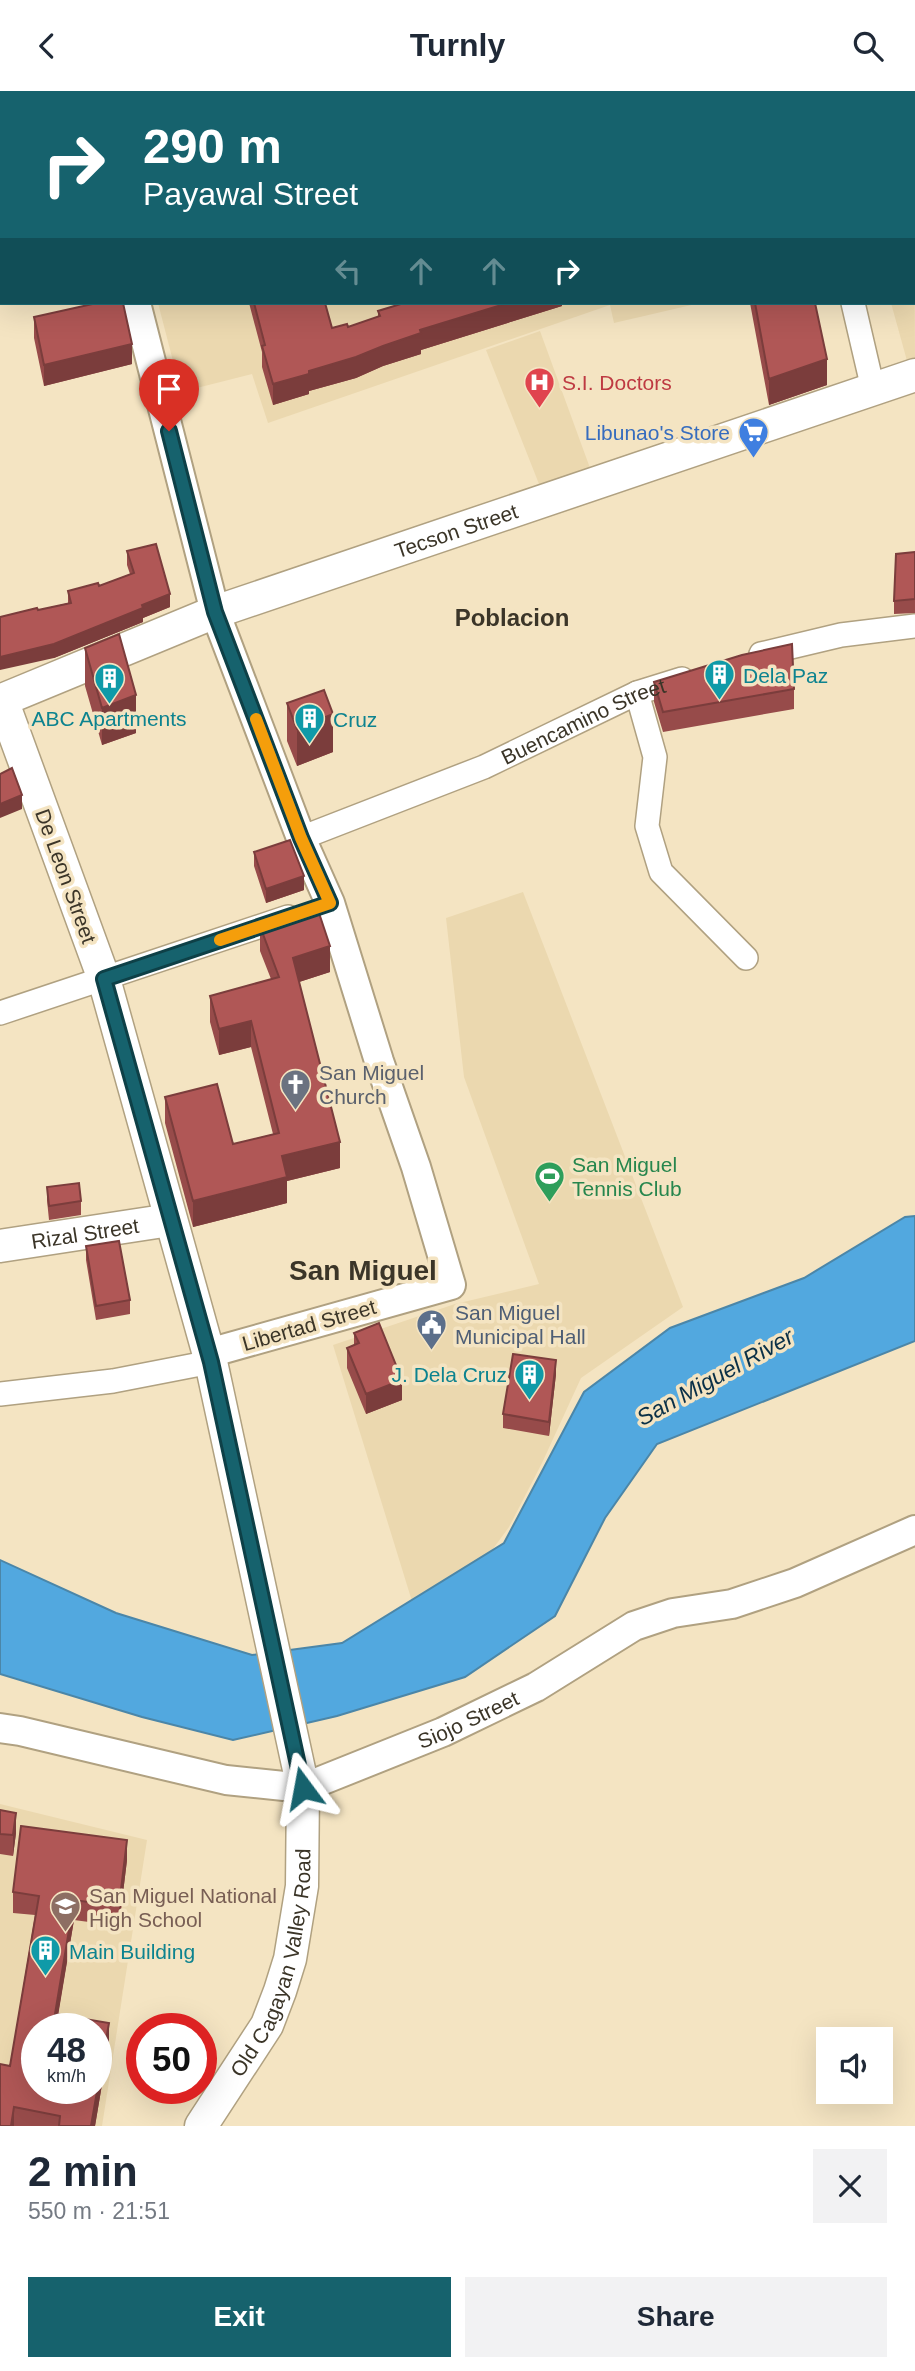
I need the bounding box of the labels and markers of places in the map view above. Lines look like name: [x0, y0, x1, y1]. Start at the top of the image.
pin: [139, 359, 199, 431]
hospital icon: S.I. Doctors: [522, 365, 556, 409]
place label: S.I. Doctors: [562, 371, 672, 394]
supermarket icon: Libunao's Store: [736, 415, 770, 459]
place label: Libunao's Store: [585, 421, 730, 444]
building icon: Dela Paz: [703, 658, 737, 702]
building icon: ABC Apartments: [92, 661, 126, 705]
place label: Dela Paz: [743, 664, 828, 687]
building icon: Cruz: [293, 702, 327, 746]
place label: ABC Apartments: [31, 707, 187, 730]
place label: Cruz: [333, 708, 377, 731]
place label: San Miguel Church: [319, 1061, 424, 1108]
church icon: San Miguel Church: [279, 1067, 313, 1111]
place label: San Miguel Tennis Club: [572, 1153, 682, 1200]
sports icon: San Miguel Tennis Club: [532, 1159, 566, 1203]
place label: San Miguel Municipal Hall: [455, 1301, 586, 1348]
public building icon: San Miguel Municipal Hall: [415, 1307, 449, 1351]
building icon: J. Dela Cruz: [513, 1357, 547, 1401]
place label: J. Dela Cruz: [391, 1363, 507, 1386]
place label: San Miguel National High School: [89, 1884, 277, 1931]
school or university icon: San Miguel National High School: [49, 1890, 83, 1934]
building icon: Main Building: [29, 1934, 63, 1978]
place label: Main Building: [69, 1940, 195, 1963]

